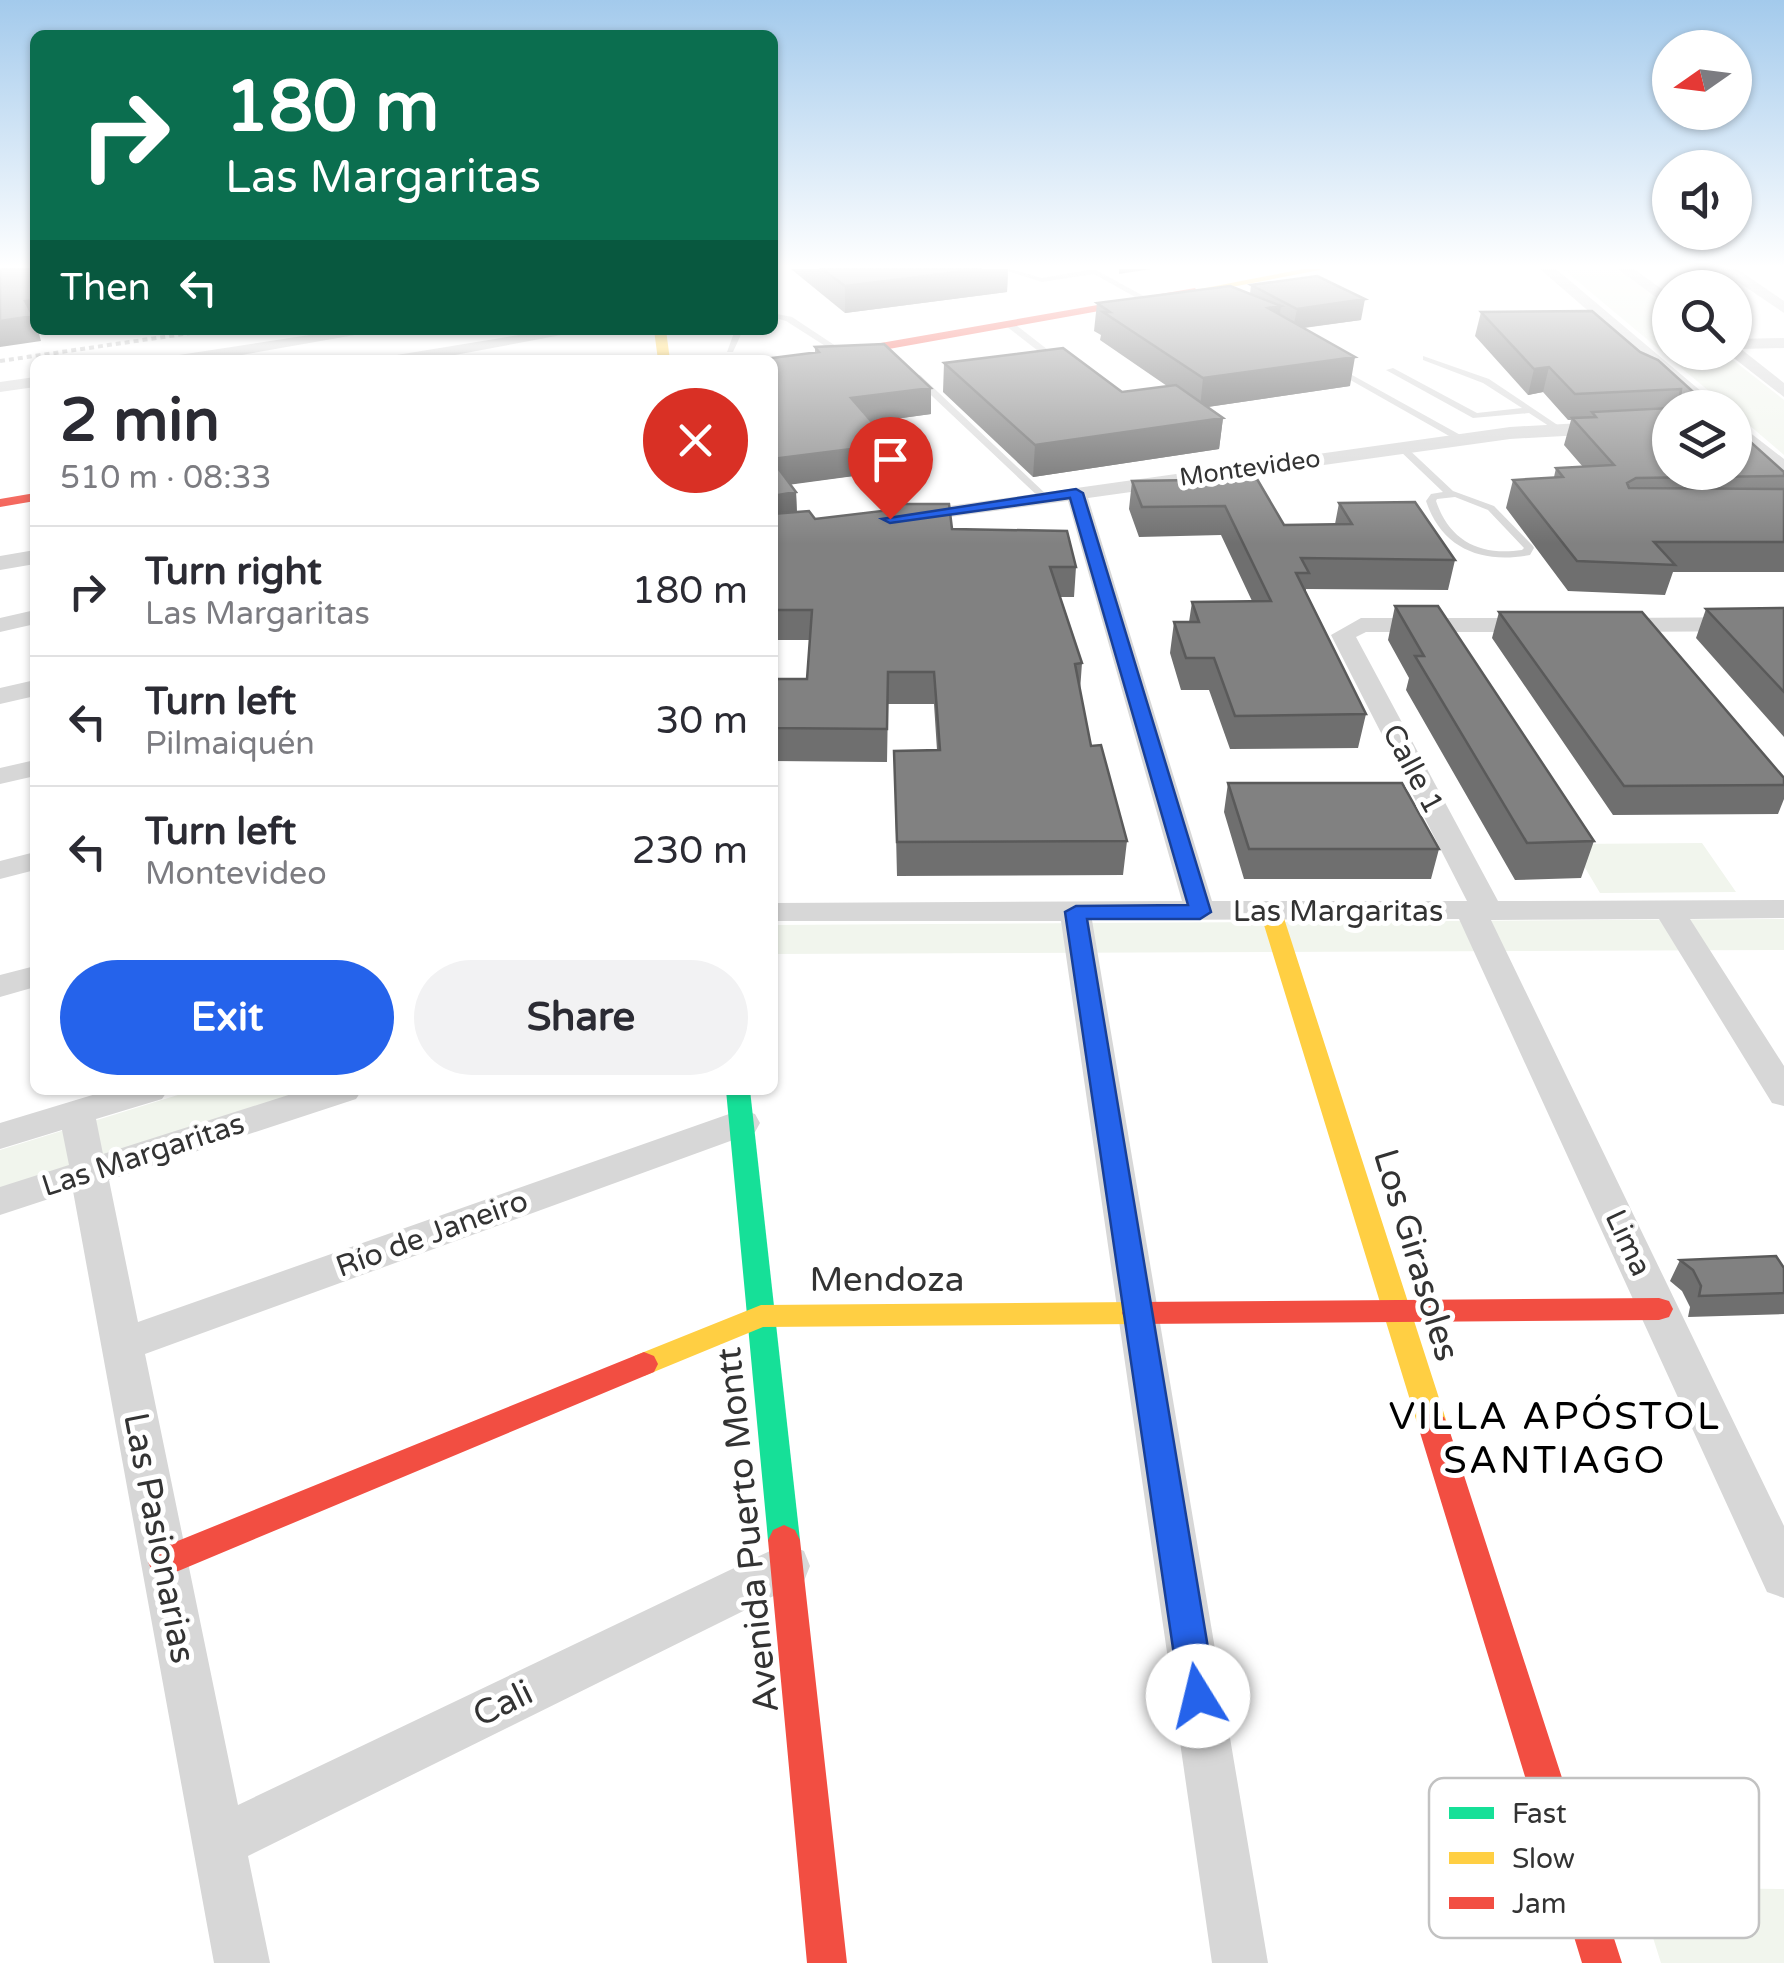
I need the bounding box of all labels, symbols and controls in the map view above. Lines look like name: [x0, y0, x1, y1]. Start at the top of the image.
north arrow: [1652, 30, 1752, 130]
map controls: [1652, 30, 1752, 490]
text: 180 m: [225, 66, 439, 150]
icon: right: [60, 70, 190, 200]
button: sound: [1652, 150, 1752, 250]
text: Las Margaritas: [225, 151, 541, 205]
icon: left: [171, 260, 226, 315]
text: Then: [60, 265, 151, 311]
button: search: [1652, 270, 1752, 370]
text: 2 min: [60, 385, 220, 457]
button: close: [643, 388, 748, 493]
button: layers: [1652, 390, 1752, 490]
pin: [848, 417, 933, 520]
icon: arrive: [863, 432, 918, 487]
street label: Montevideo: [1178, 443, 1322, 493]
text: 510 m · 08:33: [60, 459, 272, 497]
text: Turn right: [145, 549, 322, 595]
icon: right: [60, 564, 115, 619]
text: 180 m: [632, 568, 748, 614]
text: Las Margaritas: [145, 595, 370, 633]
text: Turn left: [145, 679, 296, 725]
icon: left: [60, 694, 115, 749]
text: 30 m: [656, 698, 748, 744]
street label: Calle 1: [1374, 718, 1452, 820]
text: Pilmaiquén: [145, 725, 315, 763]
text: Turn left: [145, 809, 296, 855]
icon: left: [60, 824, 115, 879]
text: 230 m: [632, 828, 748, 874]
text: Montevideo: [145, 855, 327, 893]
street label: Las Margaritas: [1233, 893, 1443, 930]
button: Exit: [60, 960, 394, 1075]
button: Share: [414, 960, 748, 1075]
street label: Las Margaritas: [37, 1105, 249, 1205]
street label: Los Girasoles: [1364, 1144, 1468, 1366]
street label: Río de Janeiro: [331, 1182, 533, 1286]
street label: Lima: [1597, 1204, 1659, 1282]
street label: Mendoza: [810, 1259, 964, 1301]
street label: Avenida Puerto Montt: [708, 1345, 788, 1715]
district label: VILLA APÓSTOL SANTIAGO: [1389, 1394, 1721, 1484]
street label: Las Pasionarias: [114, 1409, 204, 1667]
position arrow: [1146, 1644, 1250, 1748]
street label: Cali: [466, 1672, 540, 1736]
legend: [1429, 1778, 1759, 1938]
text: Fast: [1512, 1797, 1567, 1831]
text: Slow: [1512, 1842, 1575, 1876]
text: Jam: [1512, 1887, 1567, 1921]

